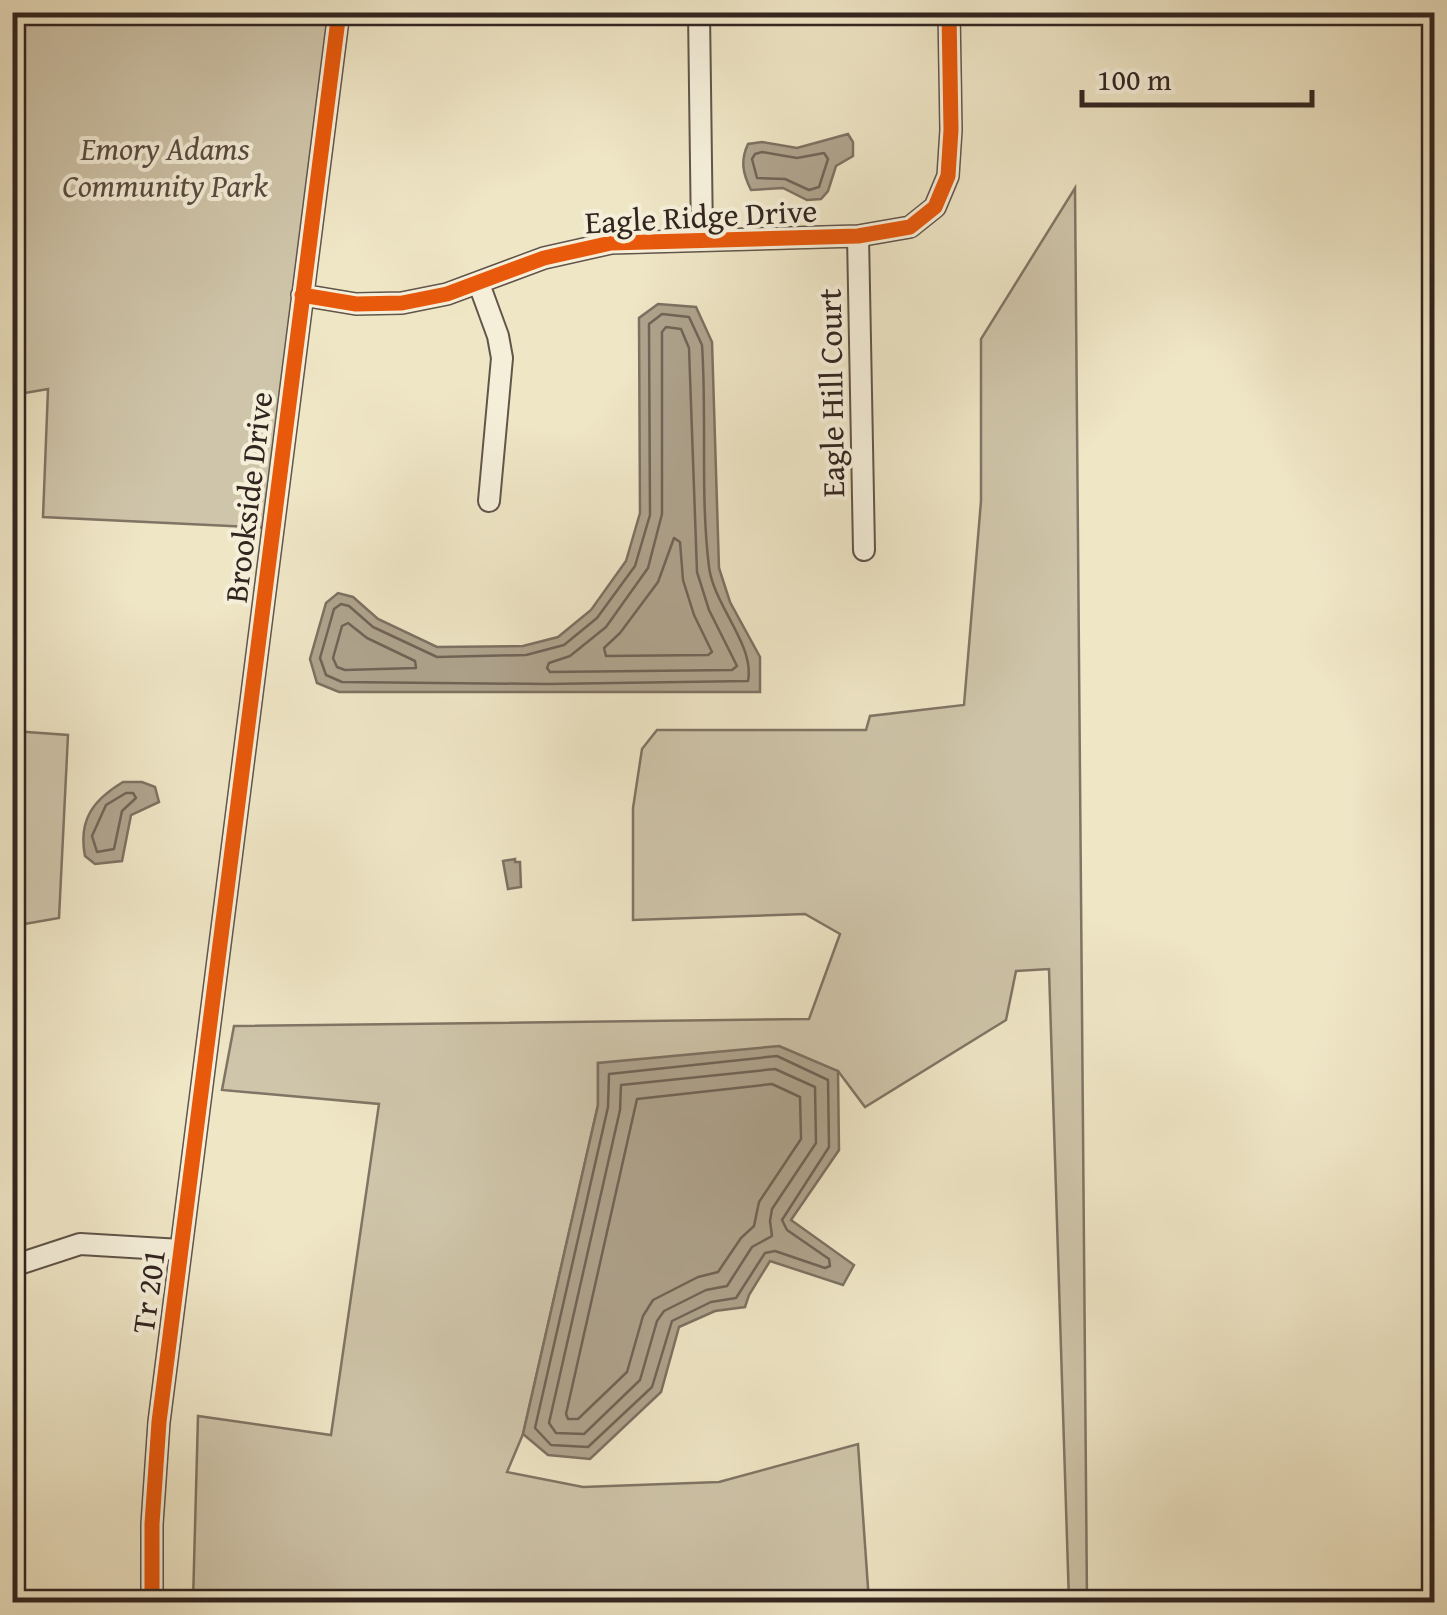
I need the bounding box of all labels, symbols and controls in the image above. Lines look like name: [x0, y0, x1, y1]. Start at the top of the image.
scale bar: [1082, 45, 1312, 107]
text: 100 m: [1097, 57, 1172, 101]
park label: Emory Adams Community Park: [62, 125, 268, 209]
street label: Eagle Ridge Drive: [584, 186, 818, 246]
street label: Eagle Hill Court: [806, 288, 856, 498]
street label: Brookside Drive: [212, 389, 284, 605]
street label: Tr 201: [119, 1246, 177, 1336]

